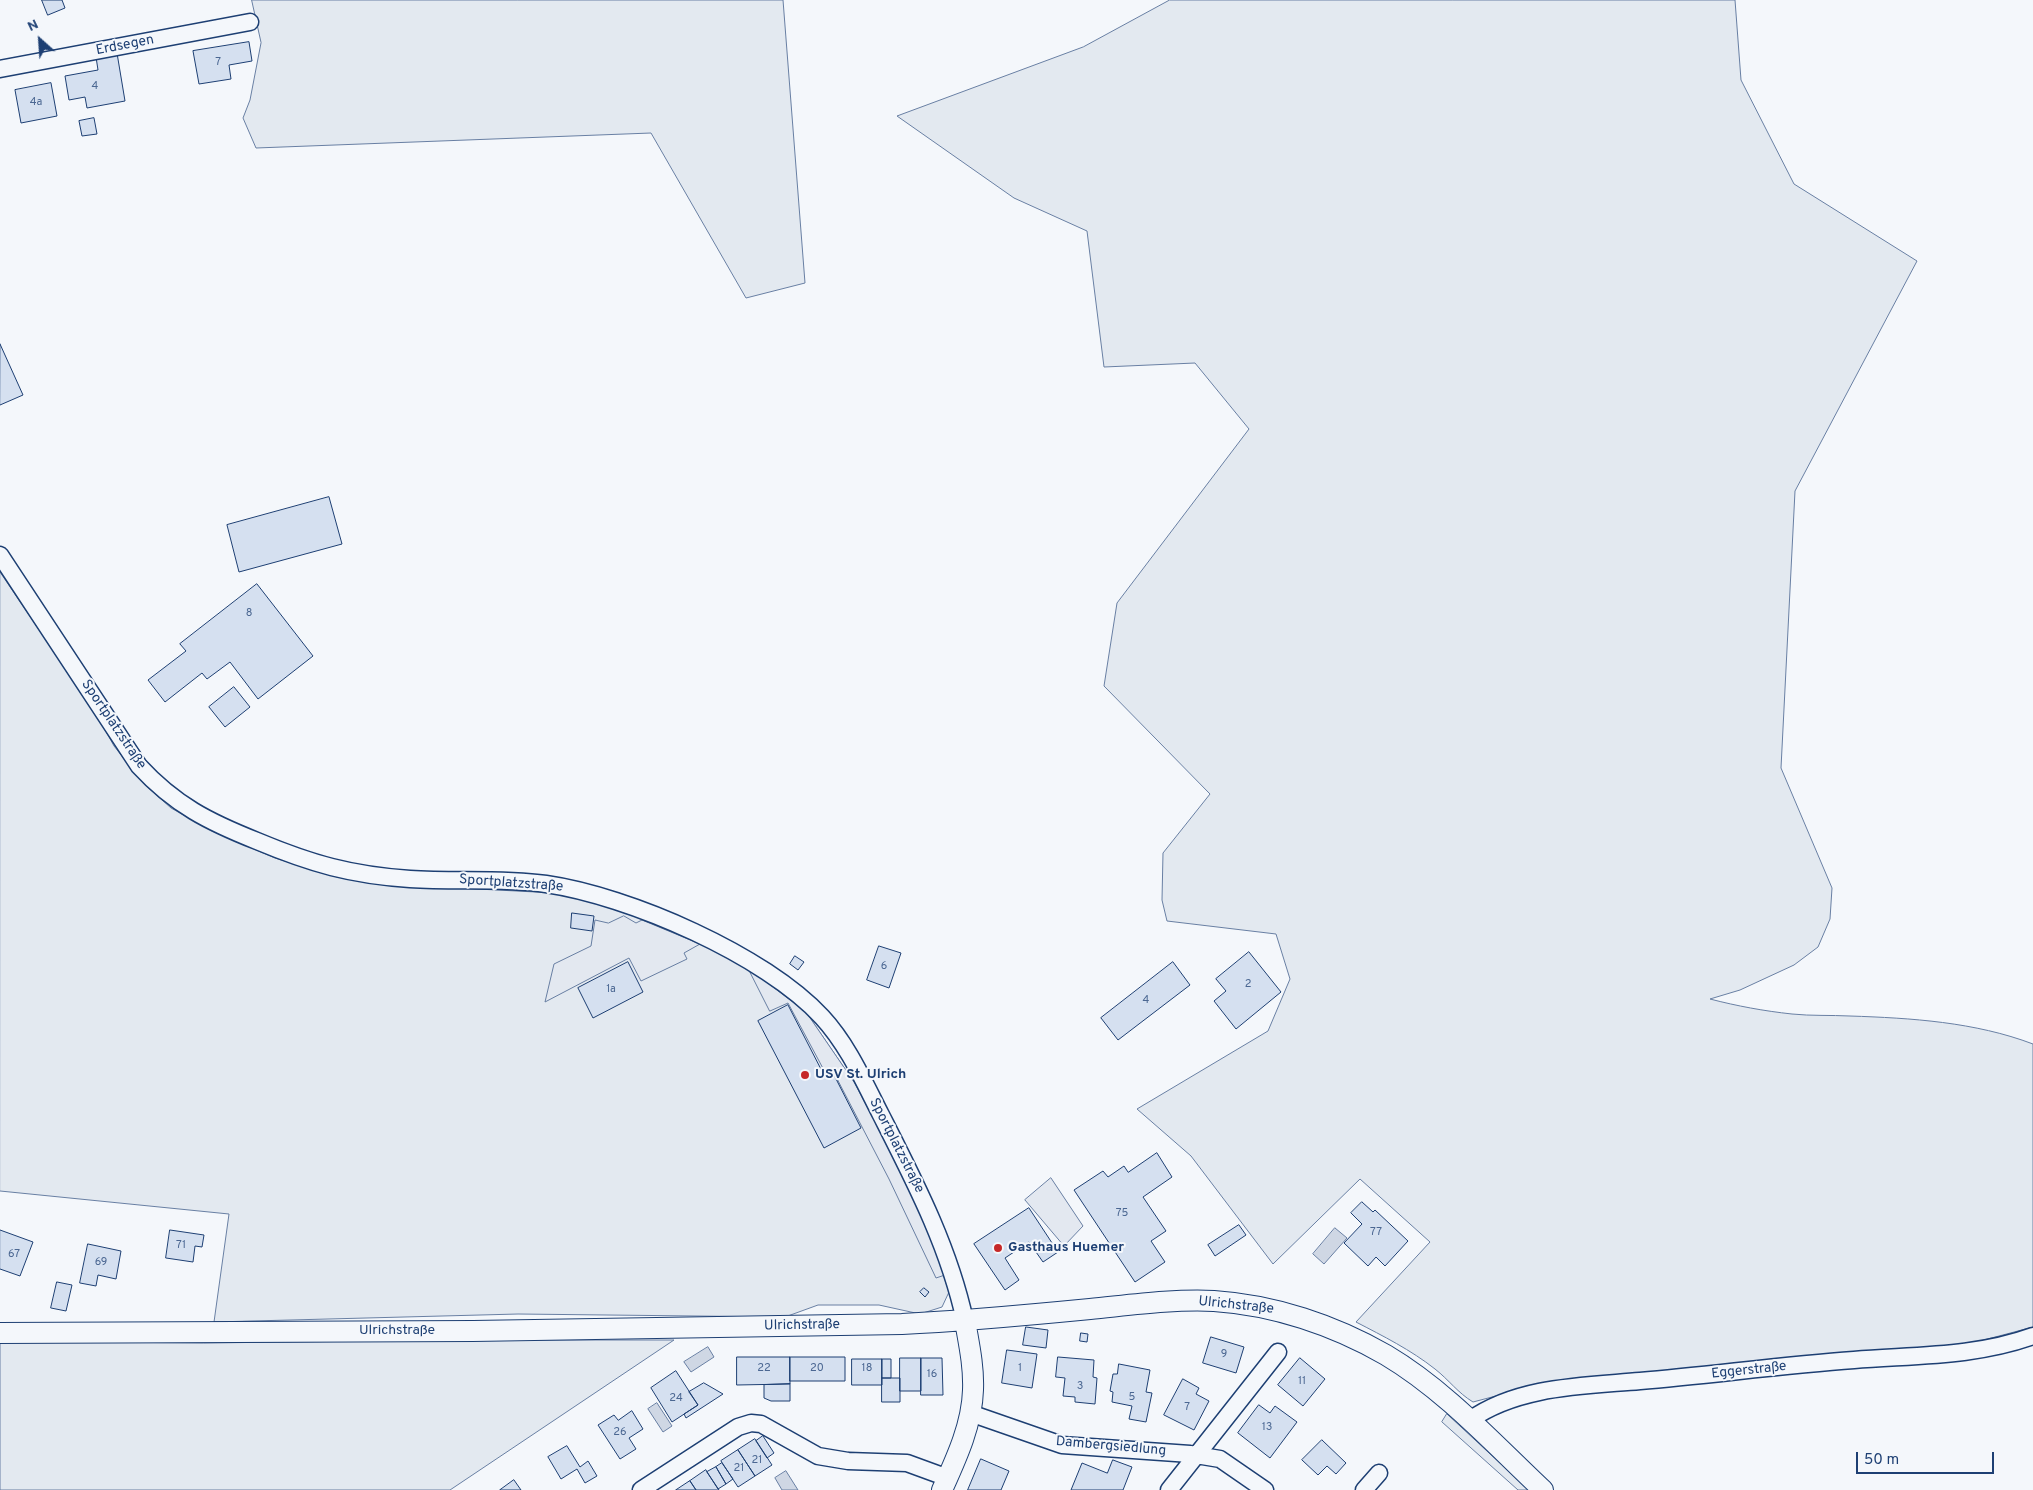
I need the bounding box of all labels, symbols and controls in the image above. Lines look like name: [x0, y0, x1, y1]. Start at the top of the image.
north arrow: [15, 15, 65, 65]
text: N: [25, 16, 41, 36]
street label: Erdsegen: [95, 32, 155, 60]
house number: 7: [215, 56, 221, 70]
house number: 4: [92, 80, 98, 94]
house number: 4a: [30, 96, 42, 110]
house number: 8: [246, 607, 252, 621]
street label: Sportplatzstraße: [77, 677, 149, 773]
street label: Sportplatzstraße: [458, 872, 564, 896]
house number: 6: [881, 960, 887, 974]
house number: 2: [1245, 978, 1251, 992]
house number: 1a: [606, 983, 616, 997]
house number: 4: [1143, 994, 1149, 1008]
place label: USV St. Ulrich: [815, 1067, 906, 1083]
marker: USV St. Ulrich: [799, 1069, 811, 1081]
street label: Sportplatzstraße: [865, 1096, 927, 1196]
house number: 75: [1116, 1207, 1128, 1221]
house number: 77: [1370, 1226, 1382, 1240]
house number: 71: [176, 1239, 186, 1253]
place label: Gasthaus Huemer: [1008, 1240, 1124, 1256]
marker: Gasthaus Huemer: [992, 1242, 1004, 1254]
house number: 67: [8, 1248, 20, 1262]
house number: 69: [95, 1256, 107, 1270]
street label: Ulrichstraße: [1197, 1294, 1275, 1318]
street label: Ulrichstraße: [764, 1317, 840, 1335]
street label: Ulrichstraße: [359, 1323, 435, 1339]
house number: 9: [1221, 1348, 1227, 1362]
street label: Eggerstraße: [1711, 1359, 1787, 1383]
house number: 22: [757, 1362, 771, 1376]
house number: 20: [810, 1362, 824, 1376]
house number: 18: [862, 1362, 872, 1376]
house number: 1: [1018, 1362, 1022, 1376]
house number: 16: [927, 1368, 937, 1382]
house number: 11: [1298, 1375, 1306, 1389]
house number: 3: [1077, 1380, 1083, 1394]
house number: 5: [1129, 1391, 1135, 1405]
house number: 24: [669, 1392, 683, 1406]
house number: 7: [1184, 1401, 1190, 1415]
house number: 13: [1262, 1421, 1272, 1435]
house number: 26: [613, 1426, 627, 1440]
street label: Dambergsiedlung: [1055, 1434, 1167, 1460]
scale bar: [1858, 1442, 1996, 1474]
text: 50 m: [1864, 1451, 1899, 1470]
house number: 21: [752, 1454, 762, 1468]
house number: 21: [734, 1462, 744, 1476]

